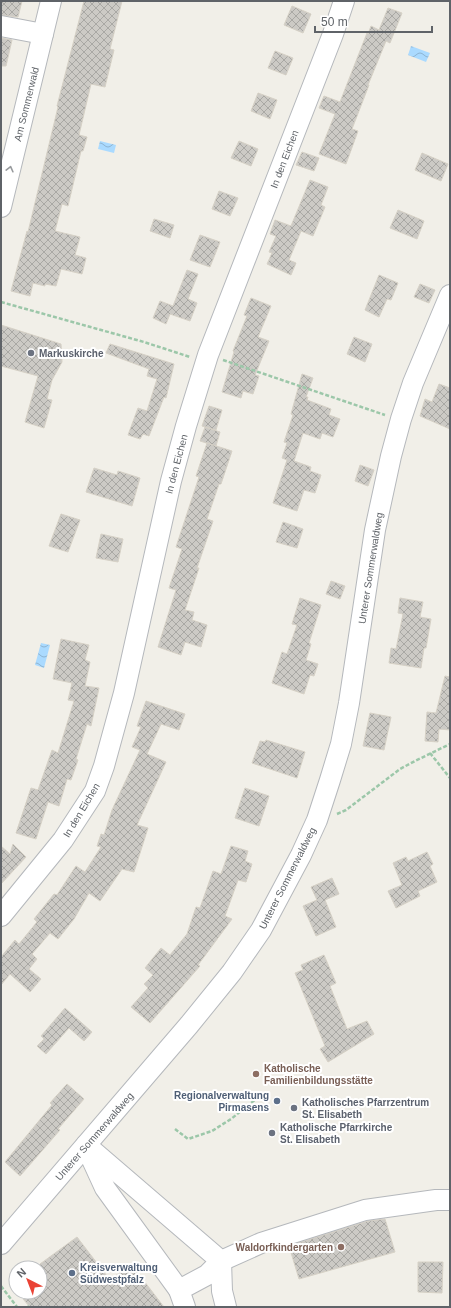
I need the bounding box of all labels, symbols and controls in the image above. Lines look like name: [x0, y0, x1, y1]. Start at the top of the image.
scale bar: [315, 8, 432, 34]
text: 50 m: [321, 15, 348, 29]
street label: Am Sommerwald: [12, 66, 41, 142]
street label: In den Eichen: [268, 129, 301, 190]
one-way arrow: [6, 166, 14, 172]
marker: Markuskirche: [26, 348, 36, 358]
place label: Markuskirche: [39, 348, 104, 359]
street label: In den Eichen: [163, 433, 190, 495]
street label: Unterer Sommerwaldweg: [356, 511, 385, 625]
street label: In den Eichen: [61, 781, 102, 839]
street label: Unterer Sommerwaldweg: [257, 825, 318, 931]
place label: Katholische Familienbildungsstätte: [264, 1063, 373, 1086]
marker: Katholische Familienbildungsstätte: [251, 1069, 261, 1079]
street label: Unterer Sommerwaldweg: [53, 1090, 136, 1183]
place label: Regionalverwaltung Pirmasens: [174, 1090, 269, 1113]
marker: Regionalverwaltung Pirmasens: [272, 1096, 282, 1106]
place label: Katholisches Pfarrzentrum St. Elisabeth: [302, 1097, 429, 1120]
marker: Katholisches Pfarrzentrum St. Elisabeth: [289, 1103, 299, 1113]
place label: Katholische Pfarrkirche St. Elisabeth: [280, 1122, 393, 1145]
marker: Katholische Pfarrkirche St. Elisabeth: [267, 1128, 277, 1138]
place label: Waldorfkindergarten: [236, 1242, 333, 1253]
marker: Waldorfkindergarten: [336, 1242, 346, 1252]
north arrow: [8, 1260, 48, 1300]
place label: Kreisverwaltung Südwestpfalz: [80, 1262, 158, 1285]
text: N: [14, 1265, 28, 1280]
marker: Kreisverwaltung Südwestpfalz: [67, 1268, 77, 1278]

